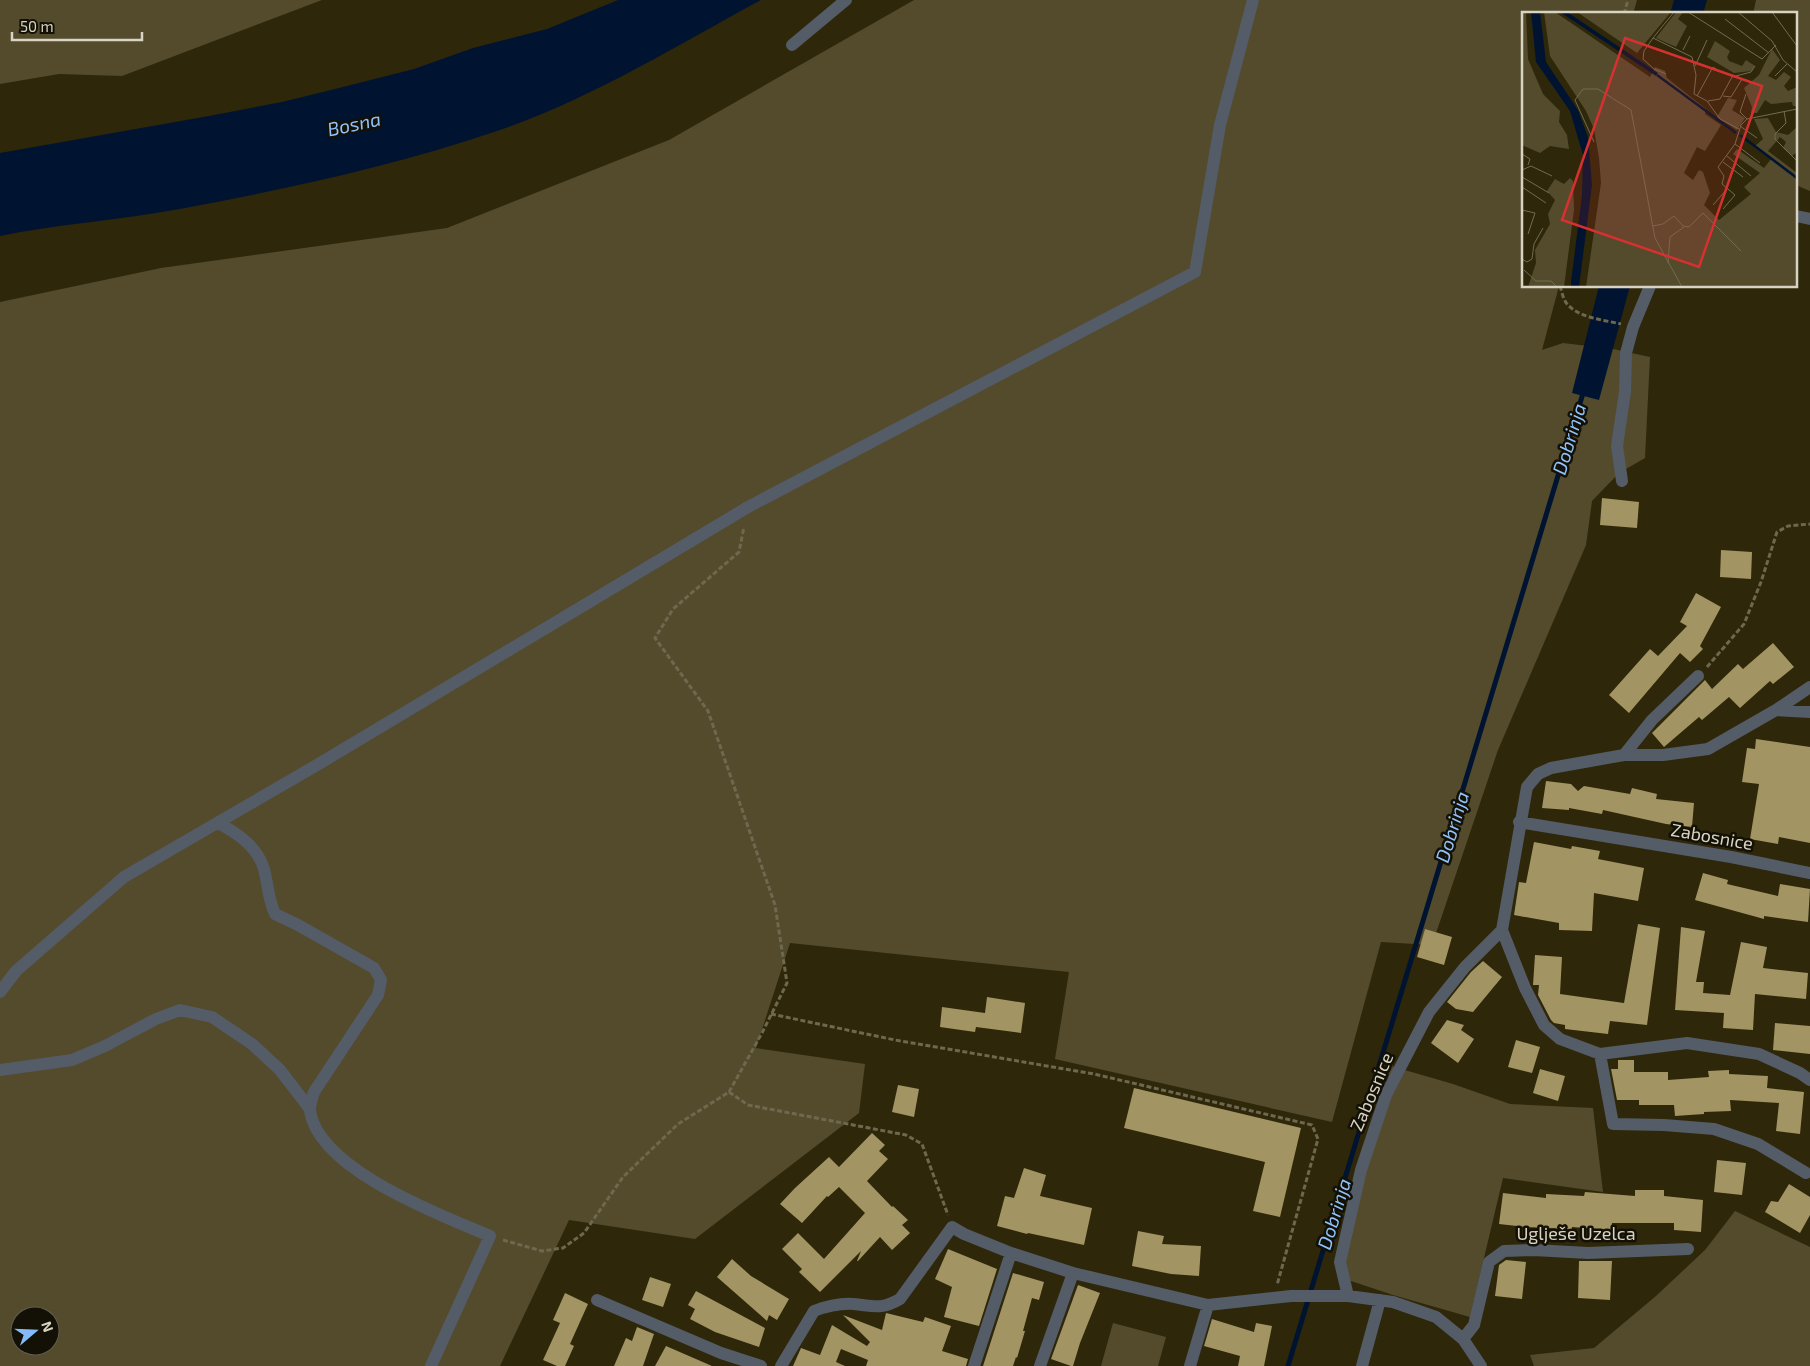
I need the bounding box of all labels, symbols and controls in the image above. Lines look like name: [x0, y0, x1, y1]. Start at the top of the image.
scale bar: [12, 10, 142, 42]
inset map: [1522, 12, 1798, 288]
text: 50 m: [20, 17, 54, 35]
water label: Bosna: [325, 107, 383, 140]
water label: Dobrinja: [1547, 401, 1590, 477]
water label: Dobrinja: [1430, 789, 1473, 865]
street label: Zabosnice: [1669, 818, 1755, 854]
street label: Zabosnice: [1345, 1049, 1397, 1134]
water label: Dobrinja: [1312, 1176, 1355, 1252]
street label: Uglješe Uzelca: [1516, 1222, 1636, 1244]
north arrow: [10, 1306, 60, 1356]
text: N: [38, 1319, 57, 1334]

